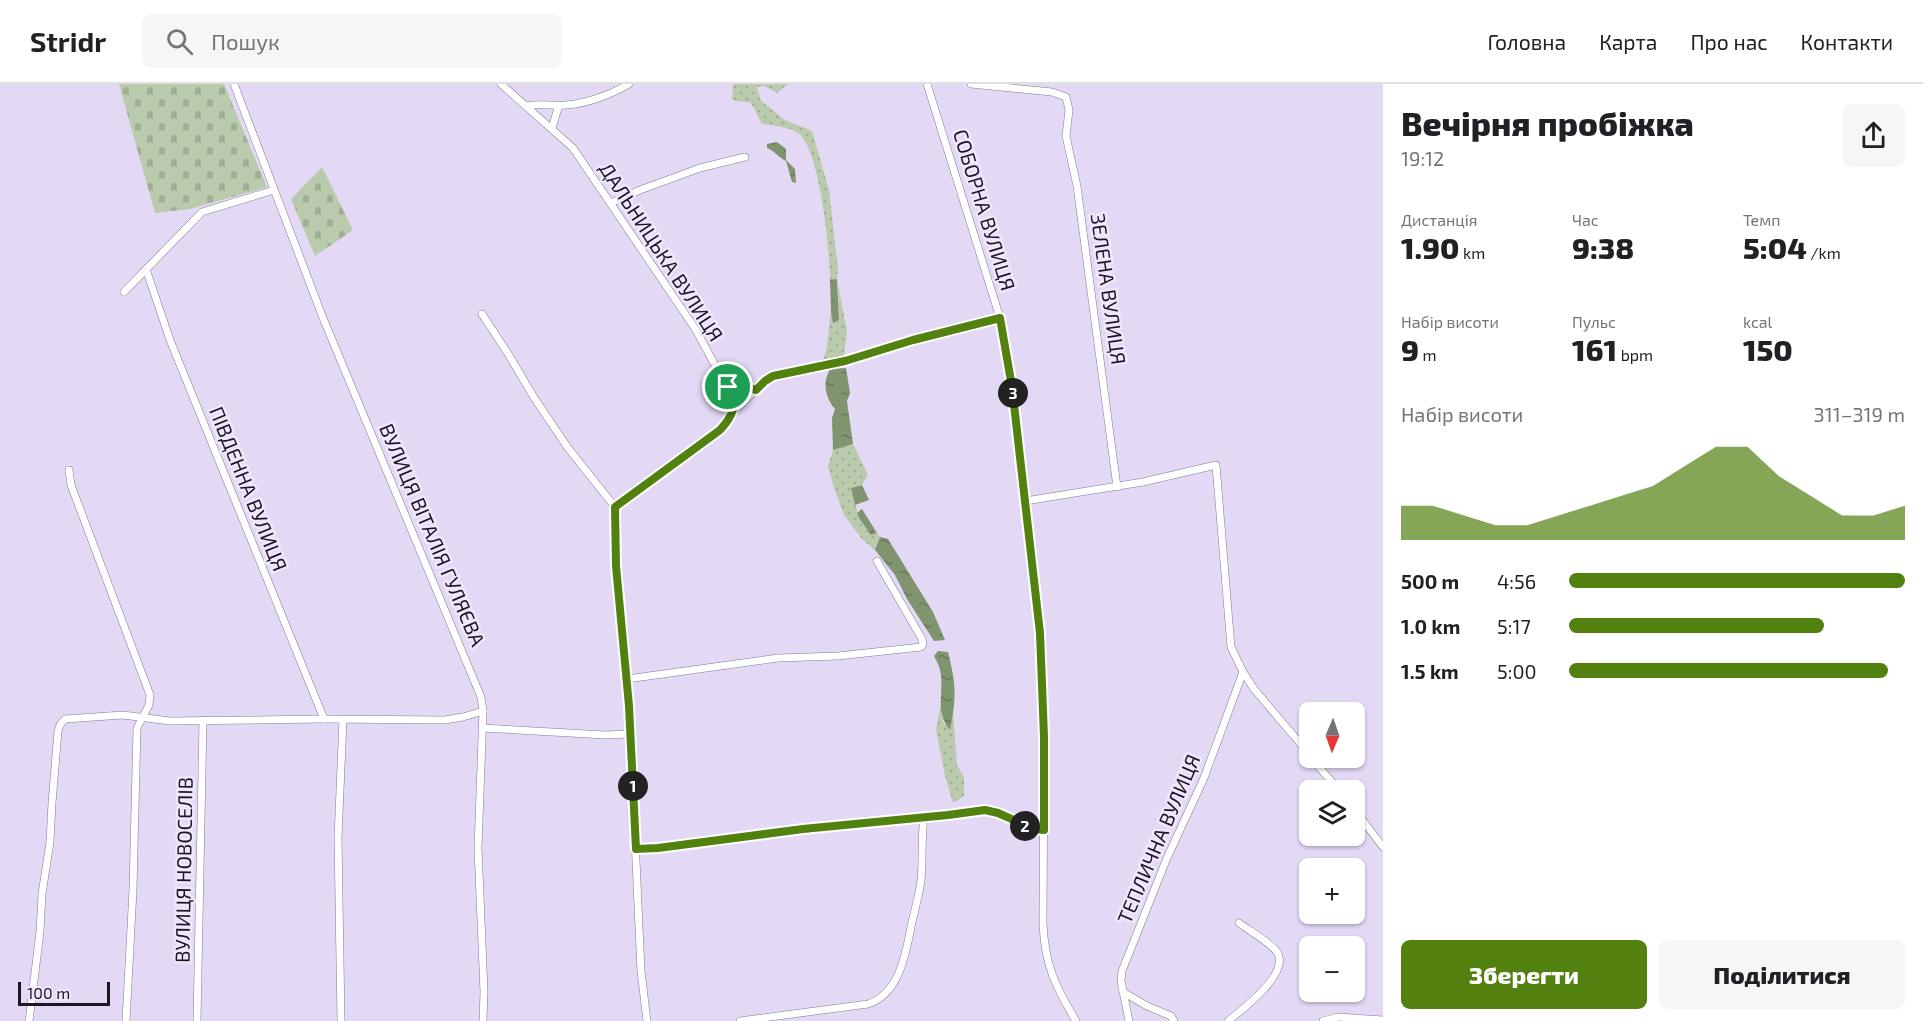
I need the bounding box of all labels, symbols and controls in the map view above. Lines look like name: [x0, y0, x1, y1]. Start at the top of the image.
search box: [142, 14, 562, 68]
text: Stridr: [30, 24, 106, 58]
icon: search: [163, 25, 196, 58]
text: Пошук: [211, 28, 280, 54]
text: Головна: [1487, 29, 1566, 54]
text: Карта: [1599, 29, 1657, 54]
text: Про нас: [1690, 29, 1768, 54]
text: Контакти: [1801, 29, 1893, 54]
text: Вечірня пробіжка: [1401, 103, 1694, 143]
button: share: [1842, 104, 1905, 167]
street label: СОБОРНА ВУЛИЦЯ: [949, 126, 1021, 293]
text: 19:12: [1401, 146, 1444, 170]
street label: ДАЛЬНИЦЬКА ВУЛИЦЯ: [595, 157, 729, 346]
text: Дистанція: [1401, 210, 1478, 229]
text: Час: [1572, 210, 1599, 229]
text: Темп: [1743, 210, 1780, 229]
street label: ЗЕЛЕНА ВУЛИЦЯ: [1087, 212, 1131, 366]
text: 1.90: [1401, 229, 1459, 265]
text: 9:38: [1572, 229, 1634, 265]
text: 5:04: [1743, 229, 1807, 265]
text: km: [1459, 243, 1485, 262]
text: /km: [1807, 243, 1841, 262]
text: Набір висоти: [1401, 312, 1499, 331]
text: Пульс: [1572, 312, 1616, 331]
text: kcal: [1743, 312, 1772, 331]
text: 9: [1401, 331, 1419, 367]
text: 161: [1572, 331, 1617, 367]
text: 150: [1743, 331, 1793, 367]
text: m: [1419, 345, 1437, 364]
text: bpm: [1617, 345, 1653, 364]
pin: [702, 361, 753, 412]
icon: arrive: [711, 370, 744, 403]
pin: 3: [998, 378, 1028, 408]
text: 3: [1008, 383, 1018, 402]
text: Набір висоти: [1401, 402, 1523, 426]
text: 311–319 m: [1814, 402, 1905, 426]
street label: ПІВДЕННА ВУЛИЦЯ: [205, 403, 293, 574]
street label: ВУЛИЦЯ ВІТАЛІЯ ГУЛЯЄВА: [375, 420, 491, 650]
text: 500 m: [1401, 569, 1459, 593]
text: 4:56: [1497, 569, 1536, 593]
text: 1.0 km: [1401, 614, 1460, 638]
text: 5:17: [1497, 614, 1531, 638]
text: 1.5 km: [1401, 659, 1459, 683]
text: 5:00: [1497, 659, 1537, 683]
north arrow: [1299, 702, 1365, 768]
map controls: [1299, 702, 1365, 1002]
street label: ТЕПЛИЧНА ВУЛИЦЯ: [1112, 750, 1205, 927]
pin: 1: [618, 771, 648, 801]
text: 1: [630, 776, 636, 795]
street label: ВУЛИЦЯ НОВОСЕЛІВ: [169, 777, 197, 963]
button: layers: [1299, 780, 1365, 846]
pin: 2: [1010, 811, 1040, 841]
text: 2: [1020, 816, 1030, 835]
button: +: [1299, 858, 1365, 924]
button: −: [1299, 936, 1365, 1002]
button: Зберегти: [1401, 940, 1647, 1009]
button: Поділитися: [1659, 940, 1905, 1009]
scale bar: [18, 979, 110, 1006]
text: 100 m: [27, 983, 70, 1002]

